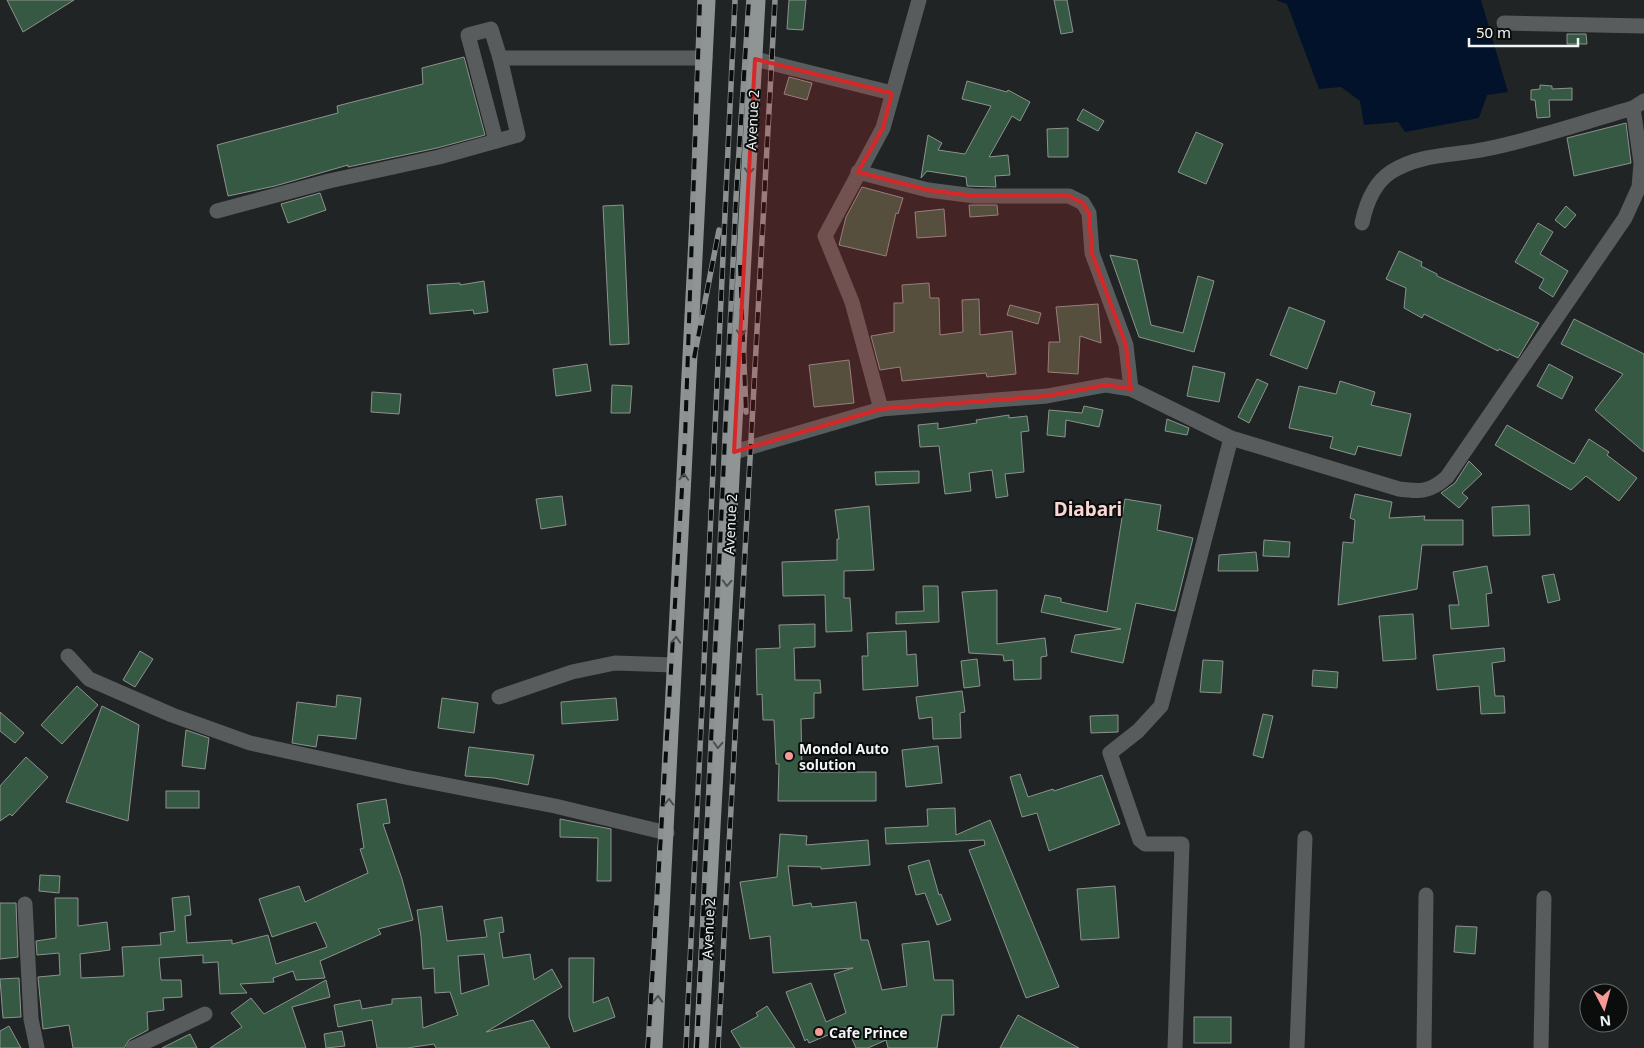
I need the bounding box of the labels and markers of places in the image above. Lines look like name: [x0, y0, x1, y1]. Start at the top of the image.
place label: Mondol Auto solution: [799, 739, 889, 774]
marker: Mondol Auto solution: [783, 750, 795, 762]
place label: Cafe Prince: [829, 1023, 908, 1042]
marker: Cafe Prince: [813, 1026, 825, 1038]

